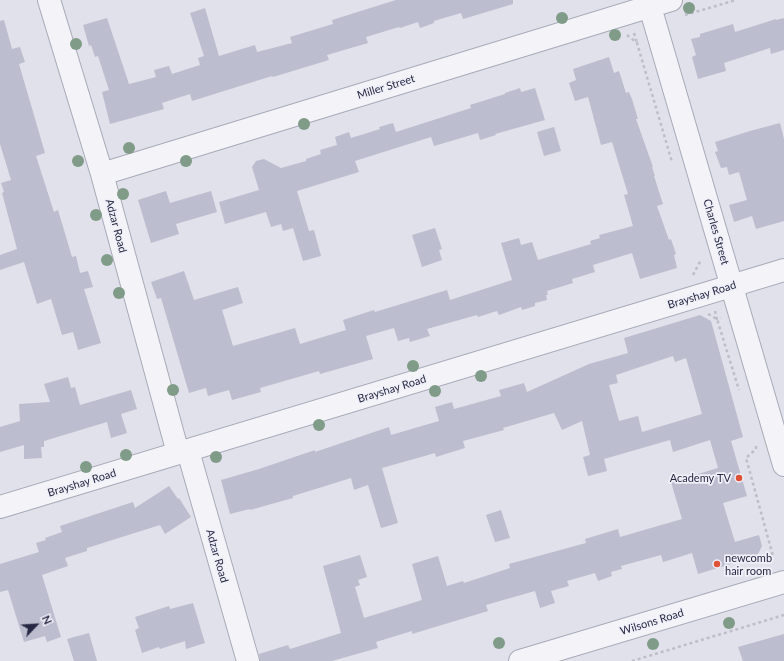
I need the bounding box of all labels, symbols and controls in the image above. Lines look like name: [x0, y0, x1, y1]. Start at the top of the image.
street label: Miller Street: [356, 72, 416, 102]
street label: Adzar Road: [102, 198, 130, 254]
street label: Charles Street: [700, 198, 732, 266]
street label: Brayshay Road: [666, 278, 738, 312]
street label: Brayshay Road: [356, 372, 428, 406]
street label: Brayshay Road: [46, 466, 118, 500]
place label: Academy TV: [670, 471, 731, 485]
marker: Academy TV: [734, 473, 744, 483]
street label: Adzar Road: [203, 528, 231, 584]
place label: newcomb hair room: [725, 551, 772, 577]
marker: newcomb hair room: [712, 559, 722, 569]
north arrow: [16, 605, 56, 645]
street label: Wilsons Road: [619, 606, 685, 638]
text: N: [40, 613, 55, 626]

